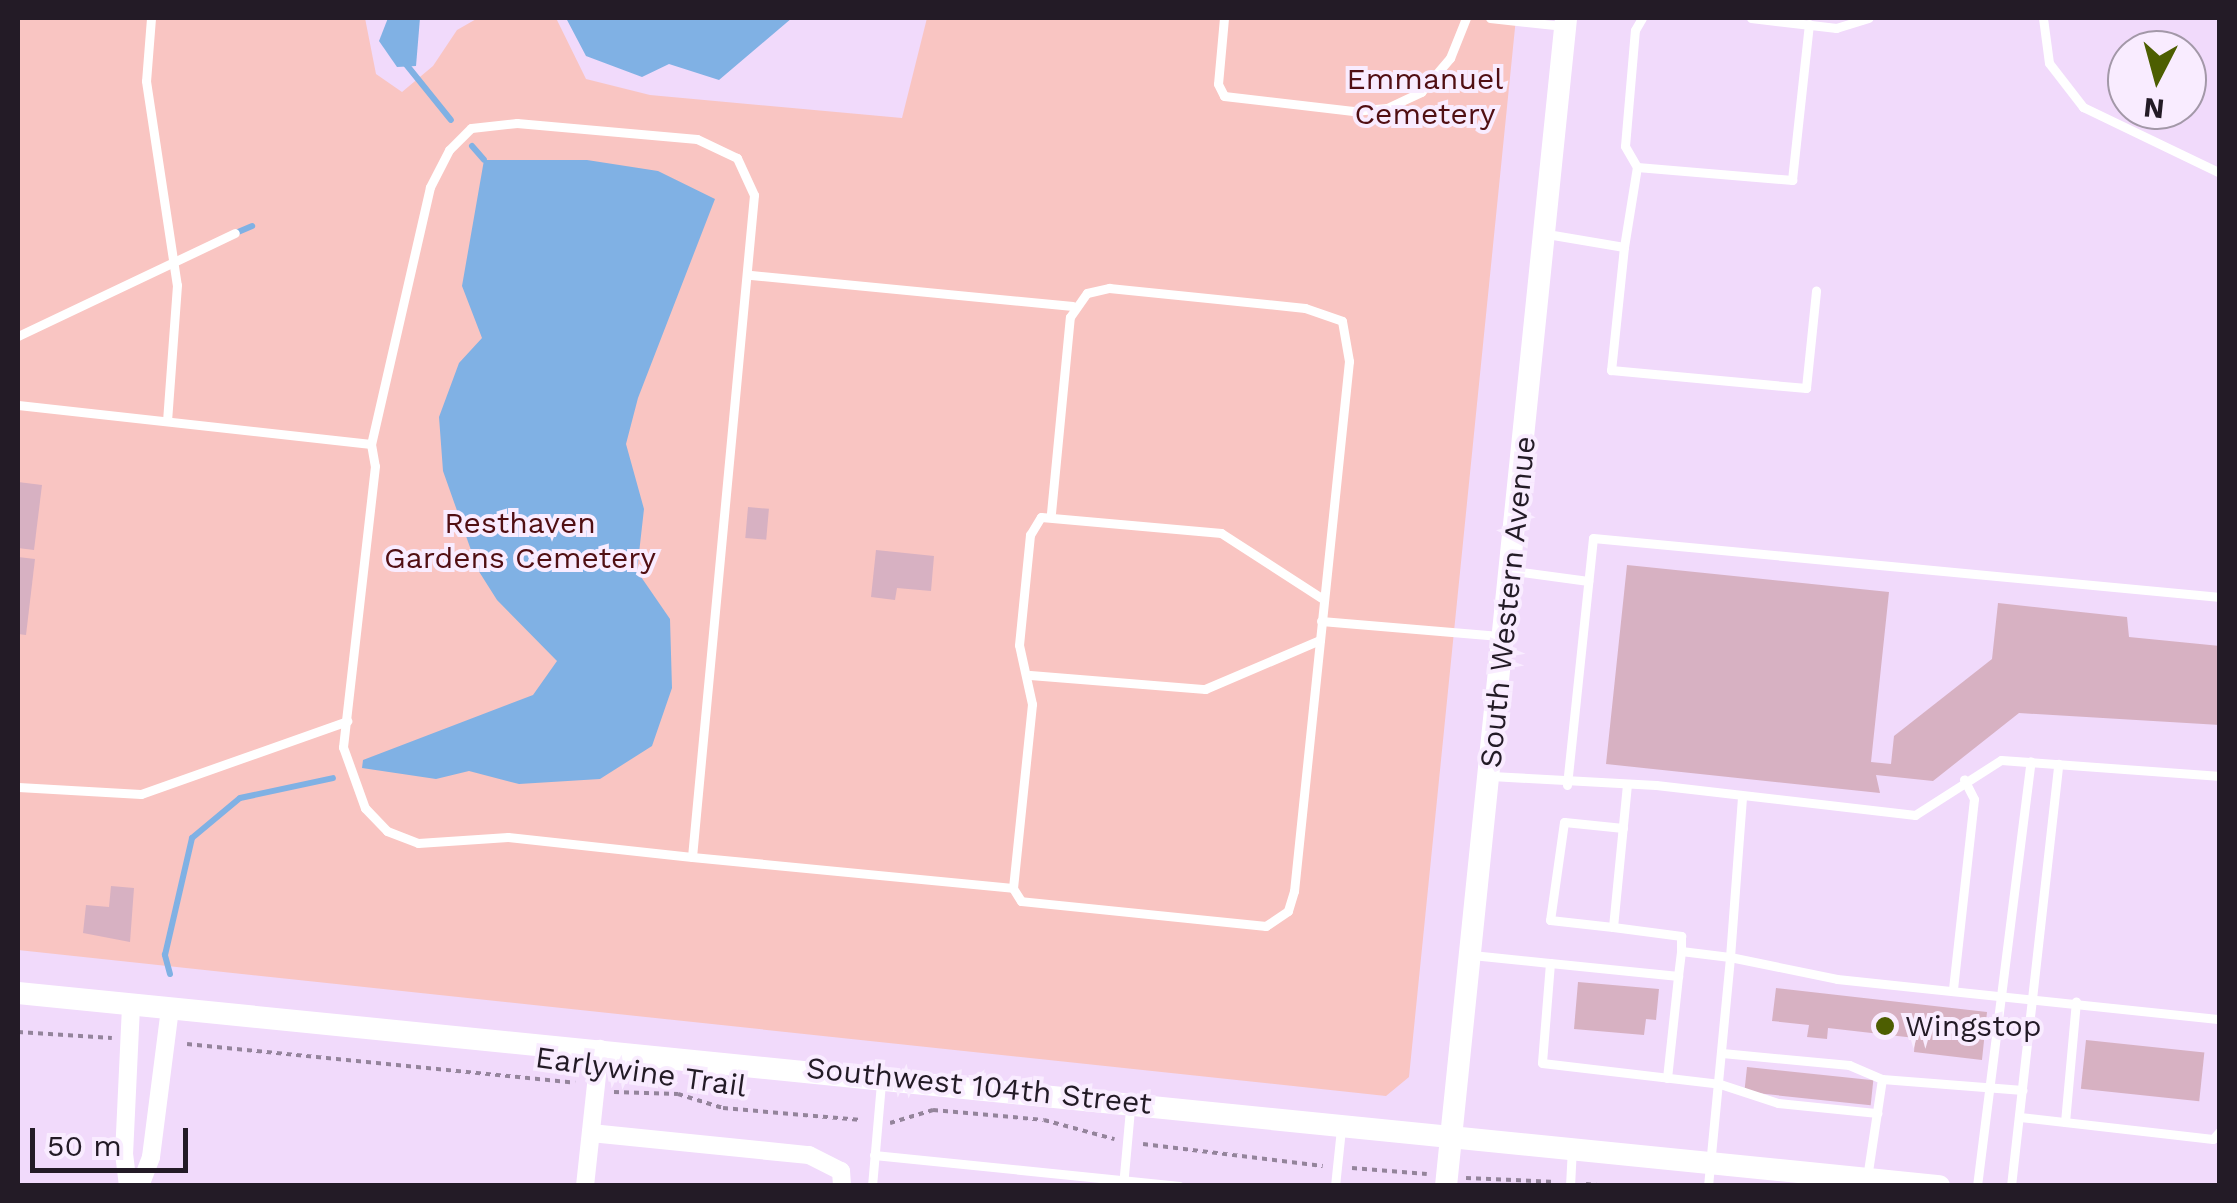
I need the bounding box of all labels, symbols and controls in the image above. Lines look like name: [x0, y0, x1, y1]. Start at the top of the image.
north arrow: [2107, 30, 2207, 130]
park label: Emmanuel Cemetery: [1347, 61, 1503, 132]
text: N: [2142, 91, 2166, 126]
street label: South Western Avenue: [1473, 434, 1543, 770]
park label: Resthaven Gardens Cemetery: [384, 505, 656, 576]
place label: Wingstop: [1905, 1008, 2042, 1044]
marker: Wingstop: [1874, 1015, 1896, 1037]
street label: Earlywine Trail: [533, 1039, 749, 1105]
street label: Southwest 104th Street: [804, 1050, 1154, 1122]
scale bar: [35, 1108, 192, 1170]
text: 50 m: [47, 1128, 122, 1163]

